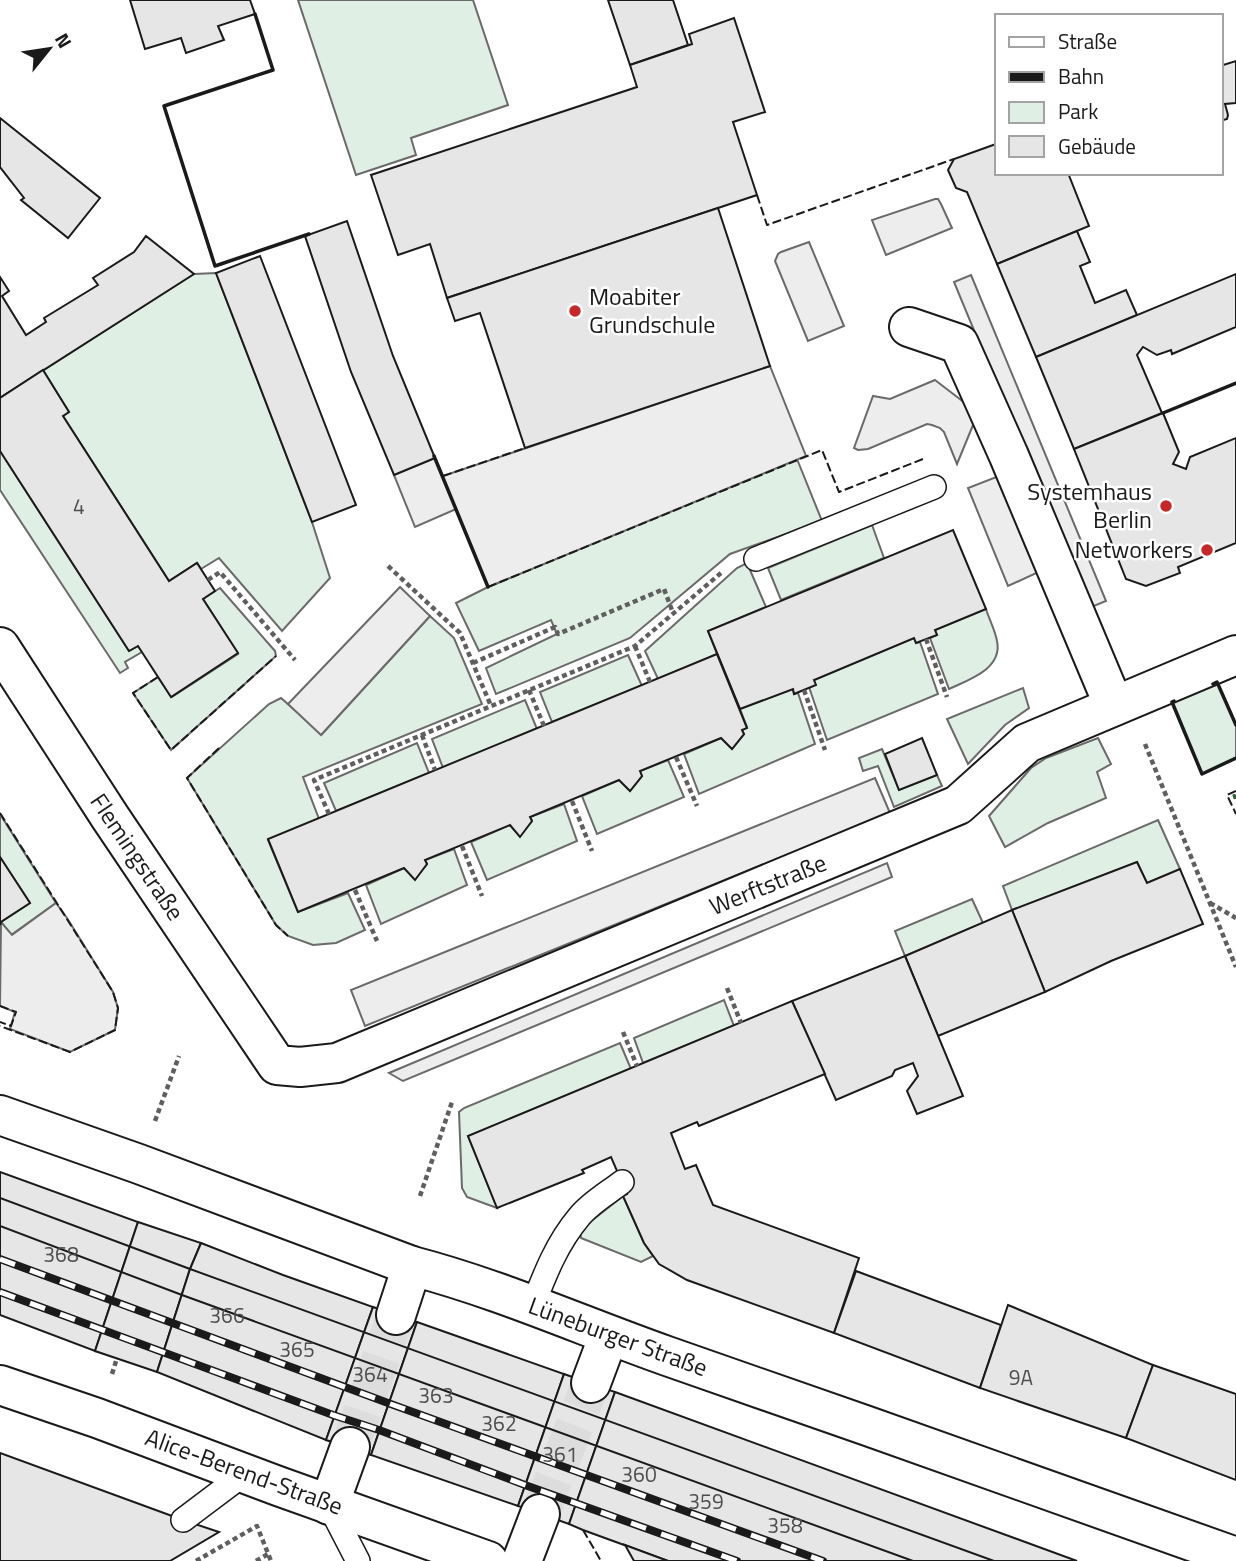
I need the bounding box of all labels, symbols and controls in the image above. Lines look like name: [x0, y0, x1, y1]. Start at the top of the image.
north arrow: [14, 14, 84, 84]
legend: [995, 14, 1222, 175]
text: Straße: [1058, 25, 1117, 57]
text: N: [48, 27, 80, 53]
text: Bahn: [1058, 60, 1104, 92]
text: Park: [1058, 95, 1098, 127]
text: Gebäude: [1058, 130, 1136, 162]
place label: Moabiter Grundschule: [589, 278, 715, 342]
marker: Moabiter Grundschule: [567, 303, 583, 319]
place label: Systemhaus Berlin: [1027, 473, 1152, 537]
house number: 4: [73, 490, 85, 522]
marker: Systemhaus Berlin: [1158, 498, 1174, 514]
place label: Networkers: [1075, 531, 1193, 567]
marker: Networkers: [1199, 542, 1215, 558]
street label: Flemingstraße: [82, 786, 194, 927]
street label: Werftstraße: [704, 844, 832, 924]
house number: 368: [43, 1238, 79, 1270]
street label: Lüneburger Straße: [524, 1287, 713, 1385]
house number: 366: [209, 1299, 245, 1331]
house number: 365: [279, 1333, 315, 1365]
house number: 364: [352, 1358, 388, 1390]
house number: 9A: [1009, 1361, 1034, 1393]
house number: 363: [418, 1379, 454, 1411]
house number: 362: [481, 1407, 517, 1439]
street label: Alice-Berend-Straße: [140, 1419, 348, 1524]
house number: 361: [542, 1438, 578, 1470]
house number: 360: [621, 1458, 657, 1490]
house number: 359: [688, 1485, 724, 1517]
house number: 358: [767, 1509, 803, 1541]

